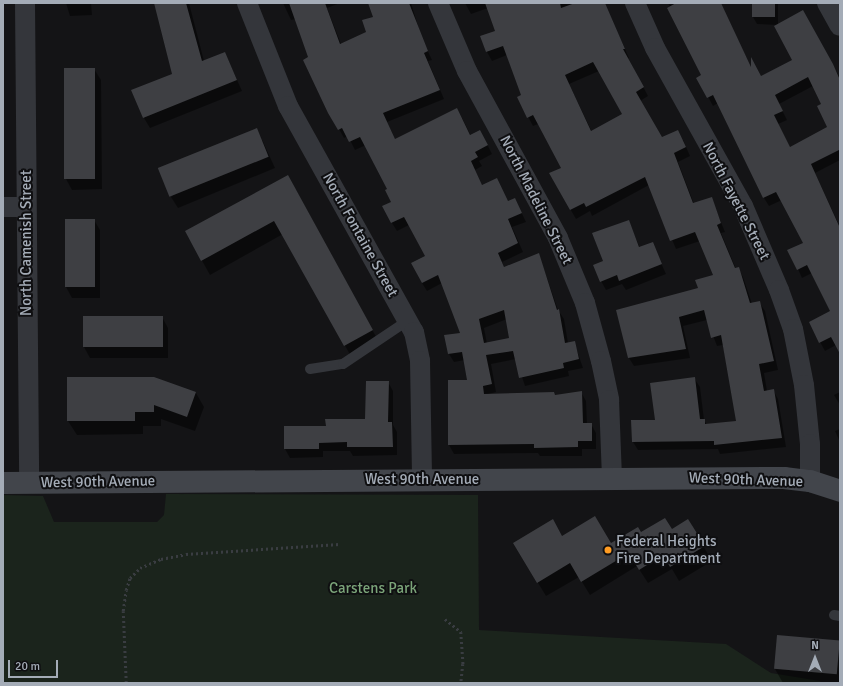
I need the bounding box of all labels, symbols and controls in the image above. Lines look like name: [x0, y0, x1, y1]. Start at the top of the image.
street label: North Madeline Street: [496, 133, 576, 267]
street label: North Fayette Street: [699, 139, 773, 263]
street label: North Camenish Street: [18, 170, 36, 316]
street label: North Fontaine Street: [318, 170, 402, 300]
street label: West 90th Avenue: [688, 469, 804, 491]
street label: West 90th Avenue: [365, 471, 479, 489]
street label: West 90th Avenue: [41, 472, 155, 492]
place label: Federal Heights Fire Department: [616, 532, 721, 567]
marker: Federal Heights Fire Department: [603, 545, 613, 555]
park label: Carstens Park: [329, 580, 417, 598]
north arrow: [795, 638, 835, 678]
text: N: [811, 639, 819, 652]
scale bar: [10, 652, 60, 678]
text: 20 m: [15, 659, 40, 674]

